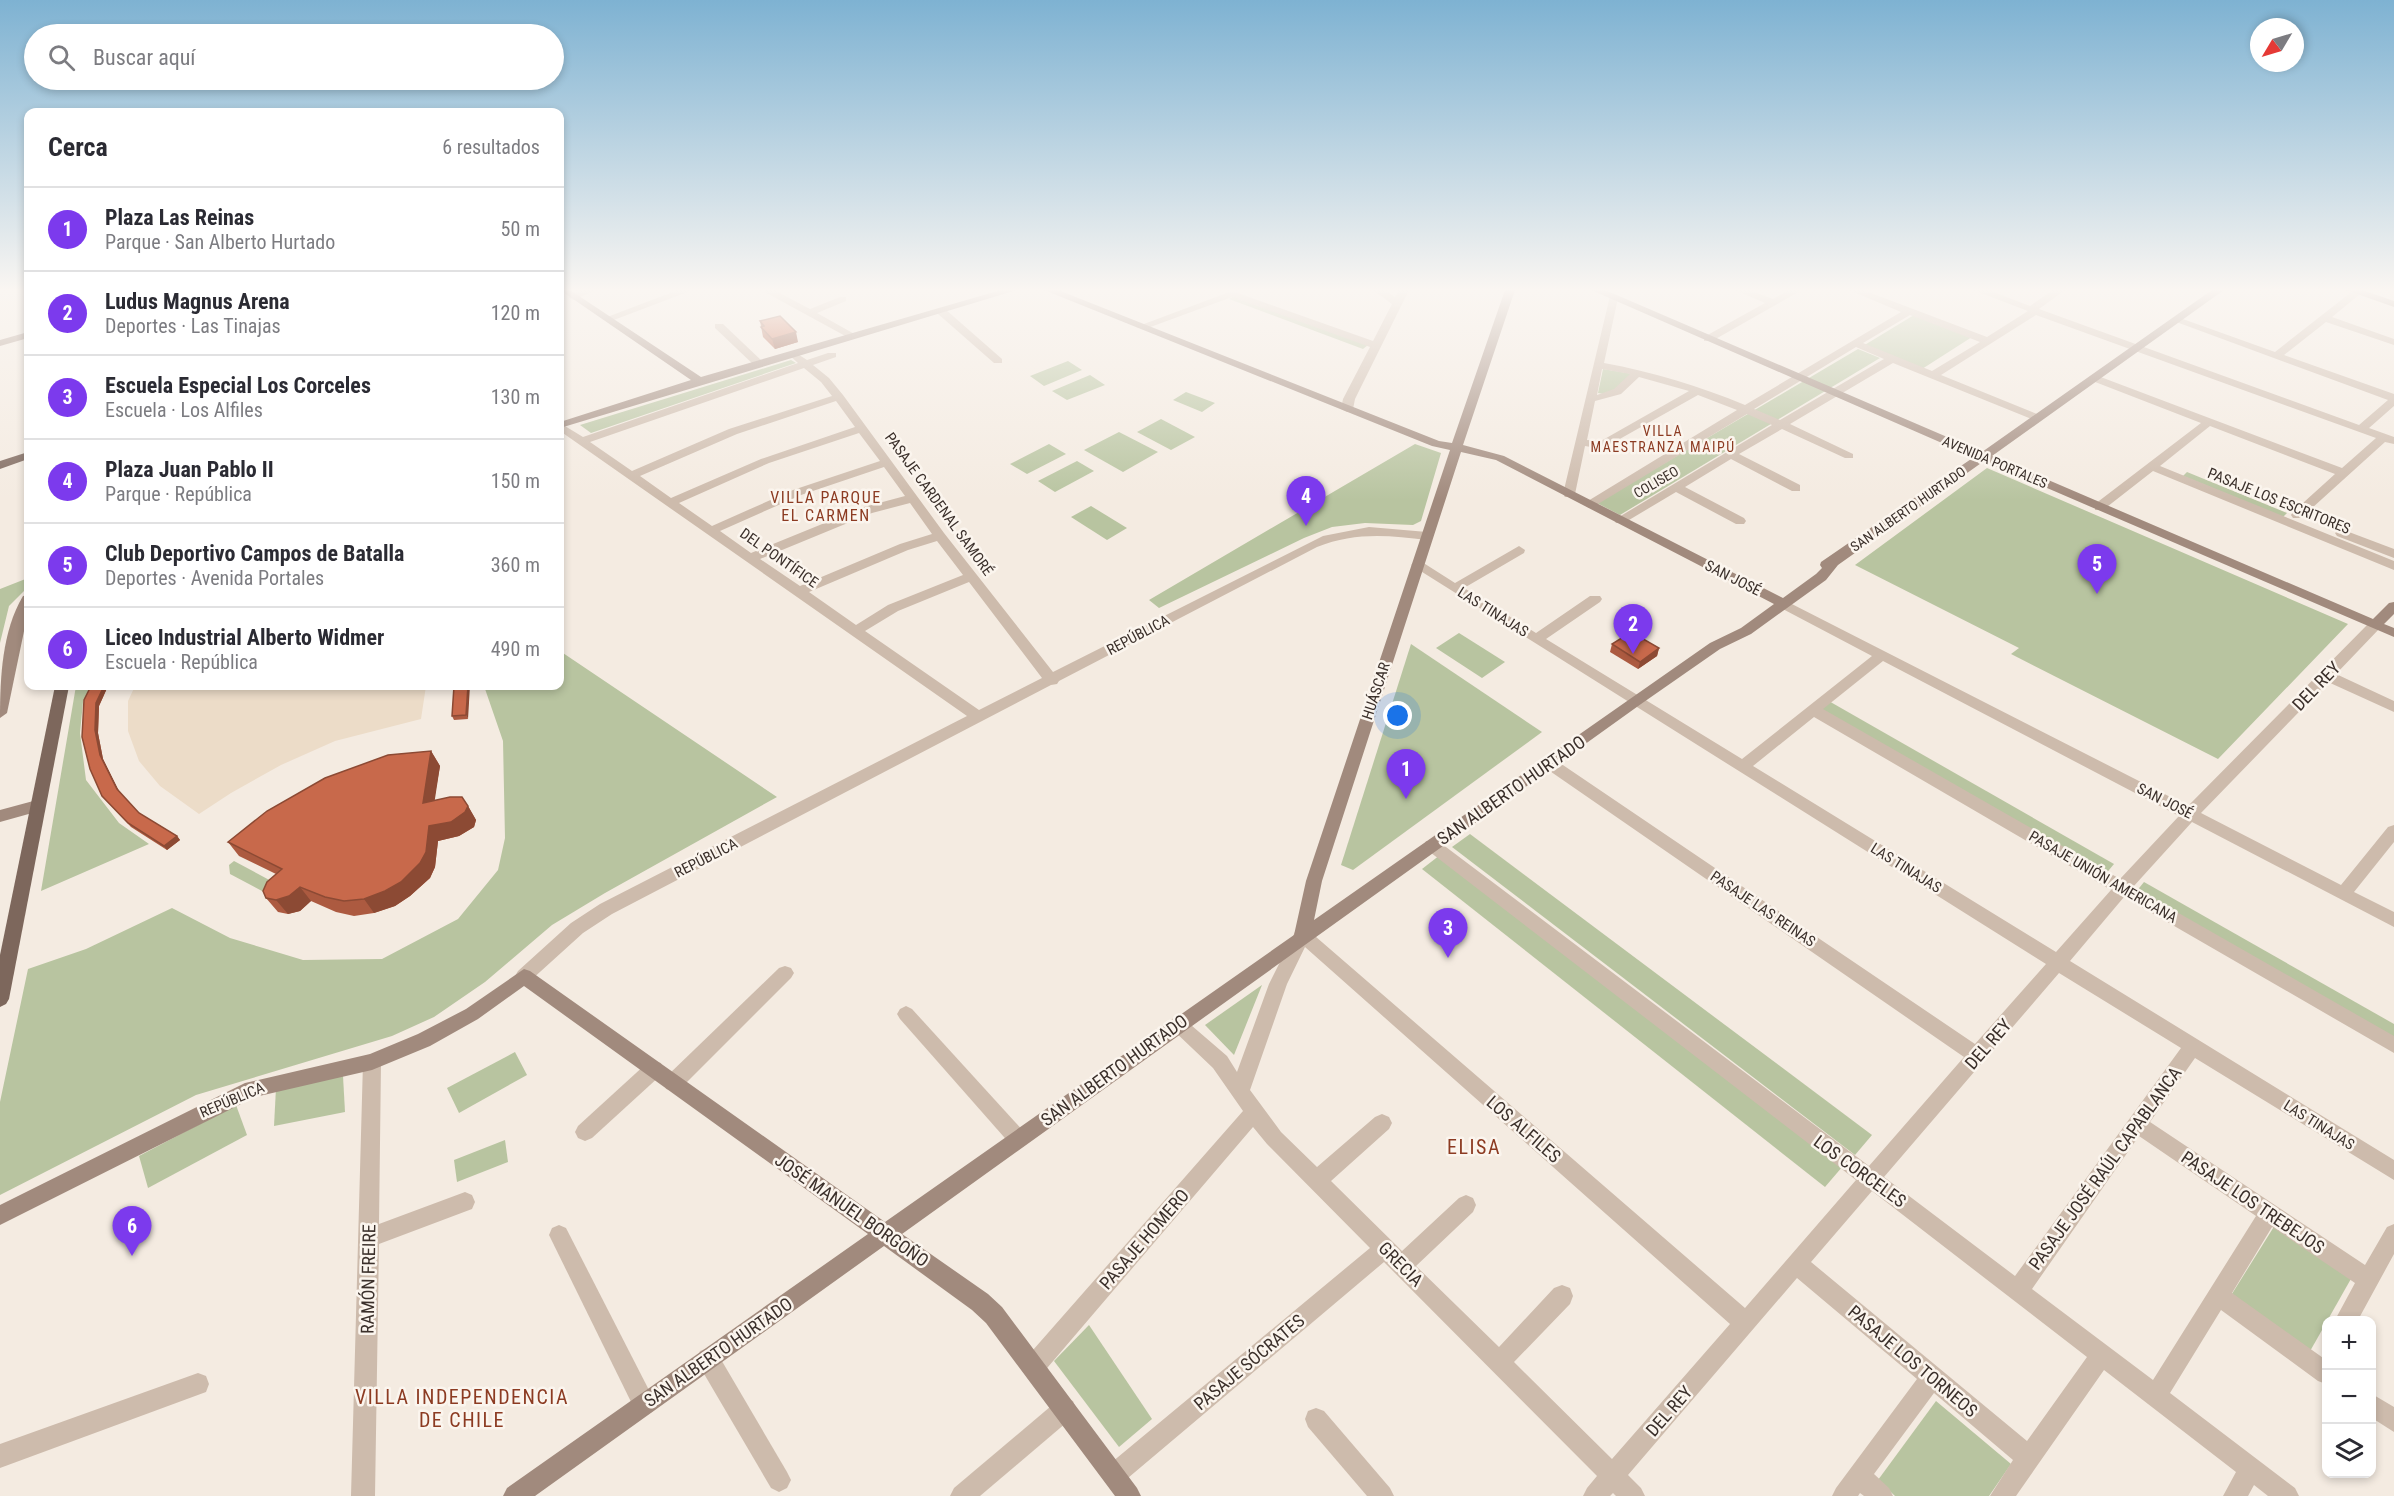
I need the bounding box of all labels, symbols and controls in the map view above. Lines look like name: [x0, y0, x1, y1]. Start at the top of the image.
north arrow: [2250, 18, 2304, 72]
search box: [24, 24, 564, 90]
icon: search: [45, 41, 78, 74]
text: Buscar aquí: [93, 45, 196, 70]
text: Cerca: [48, 132, 108, 162]
text: 6 resultados: [442, 135, 540, 159]
text: Plaza Las Reinas: [105, 205, 254, 230]
text: 1: [62, 217, 73, 241]
text: 50 m: [501, 217, 540, 241]
text: Parque · San Alberto Hurtado: [105, 230, 335, 254]
text: Ludus Magnus Arena: [105, 289, 290, 314]
text: 2: [62, 301, 73, 325]
text: 120 m: [491, 301, 540, 325]
text: Deportes · Las Tinajas: [105, 314, 281, 338]
text: Escuela Especial Los Corceles: [105, 373, 371, 398]
text: 3: [62, 385, 73, 409]
text: 130 m: [491, 385, 540, 409]
text: Escuela · Los Alfiles: [105, 398, 263, 422]
district label: VILLA MAESTRANZA MAIPÚ: [1590, 423, 1736, 455]
street label: PASAJE CARDENAL SAMORÉ: [881, 429, 997, 579]
street label: AVENIDA PORTALES: [1940, 433, 2050, 491]
text: Plaza Juan Pablo II: [105, 457, 274, 482]
street label: COLISEO: [1631, 463, 1681, 501]
street label: SAN ALBERTO HURTADO: [1847, 463, 1969, 555]
street label: PASAJE LOS ESCRITORES: [2205, 464, 2353, 538]
text: 4: [62, 469, 73, 493]
text: 150 m: [491, 469, 540, 493]
pin: 4: [1286, 476, 1326, 526]
text: Parque · República: [105, 482, 252, 506]
district label: VILLA PARQUE EL CARMEN: [770, 488, 882, 525]
street label: DEL PONTÍFICE: [736, 524, 822, 592]
text: Club Deportivo Campos de Batalla: [105, 541, 404, 566]
pin: 5: [2078, 544, 2116, 594]
text: 5: [62, 553, 73, 577]
text: 360 m: [491, 553, 540, 577]
street label: SAN JOSÉ: [1702, 556, 1764, 600]
text: Deportes · Avenida Portales: [105, 566, 324, 590]
street label: LAS TINAJAS: [1454, 583, 1532, 641]
pin: 2: [1614, 604, 1652, 654]
street label: REPÚBLICA: [1104, 611, 1173, 659]
text: Liceo Industrial Alberto Widmer: [105, 625, 384, 650]
text: 6: [62, 637, 73, 661]
text: 490 m: [491, 637, 540, 661]
text: Escuela · República: [105, 650, 258, 674]
street label: DEL REY: [2288, 657, 2345, 715]
street label: HUÁSCAR: [1358, 660, 1394, 722]
your location: [1383, 701, 1412, 730]
street label: SAN ALBERTO HURTADO: [1433, 731, 1589, 849]
pin: 1: [1386, 750, 1426, 799]
street label: SAN JOSÉ: [2134, 779, 2196, 823]
street label: PASAJE UNIÓN AMERICANA: [2026, 827, 2181, 927]
street label: REPÚBLICA: [671, 834, 741, 882]
street label: LAS TINAJAS: [1867, 839, 1945, 897]
street label: PASAJE LAS REINAS: [1707, 867, 1819, 951]
pin: 3: [1428, 908, 1468, 958]
street label: SAN ALBERTO HURTADO: [1037, 1010, 1191, 1130]
street label: DEL REY: [1960, 1014, 2016, 1073]
street label: PASAJE JOSÉ RAÚL CAPABLANCA: [2024, 1062, 2186, 1274]
street label: REPÚBLICA: [197, 1078, 267, 1122]
street label: LOS ALFILES: [1483, 1091, 1565, 1167]
street label: LAS TINAJAS: [2280, 1096, 2358, 1154]
street label: LOS CORCELES: [1810, 1131, 1910, 1211]
district label: ELISA: [1447, 1135, 1501, 1159]
street label: PASAJE LOS TREBEJOS: [2177, 1146, 2329, 1258]
street label: JOSÉ MANUEL BORGOÑO: [771, 1149, 933, 1271]
street label: PASAJE HOMERO: [1095, 1185, 1193, 1293]
pin: 6: [112, 1206, 152, 1256]
street label: RAMÓN FREIRE: [357, 1224, 379, 1334]
street label: GRECIA: [1374, 1237, 1428, 1291]
street label: SAN ALBERTO HURTADO: [640, 1293, 796, 1411]
street label: PASAJE LOS TORNEOS: [1844, 1301, 1982, 1421]
street label: PASAJE SÓCRATES: [1190, 1310, 1308, 1414]
map controls: [2322, 1316, 2376, 1478]
button: +: [2322, 1316, 2376, 1370]
button: −: [2322, 1370, 2376, 1424]
street label: DEL REY: [1641, 1381, 1697, 1440]
district label: VILLA INDEPENDENCIA DE CHILE: [355, 1385, 569, 1432]
button: layers: [2322, 1424, 2376, 1478]

